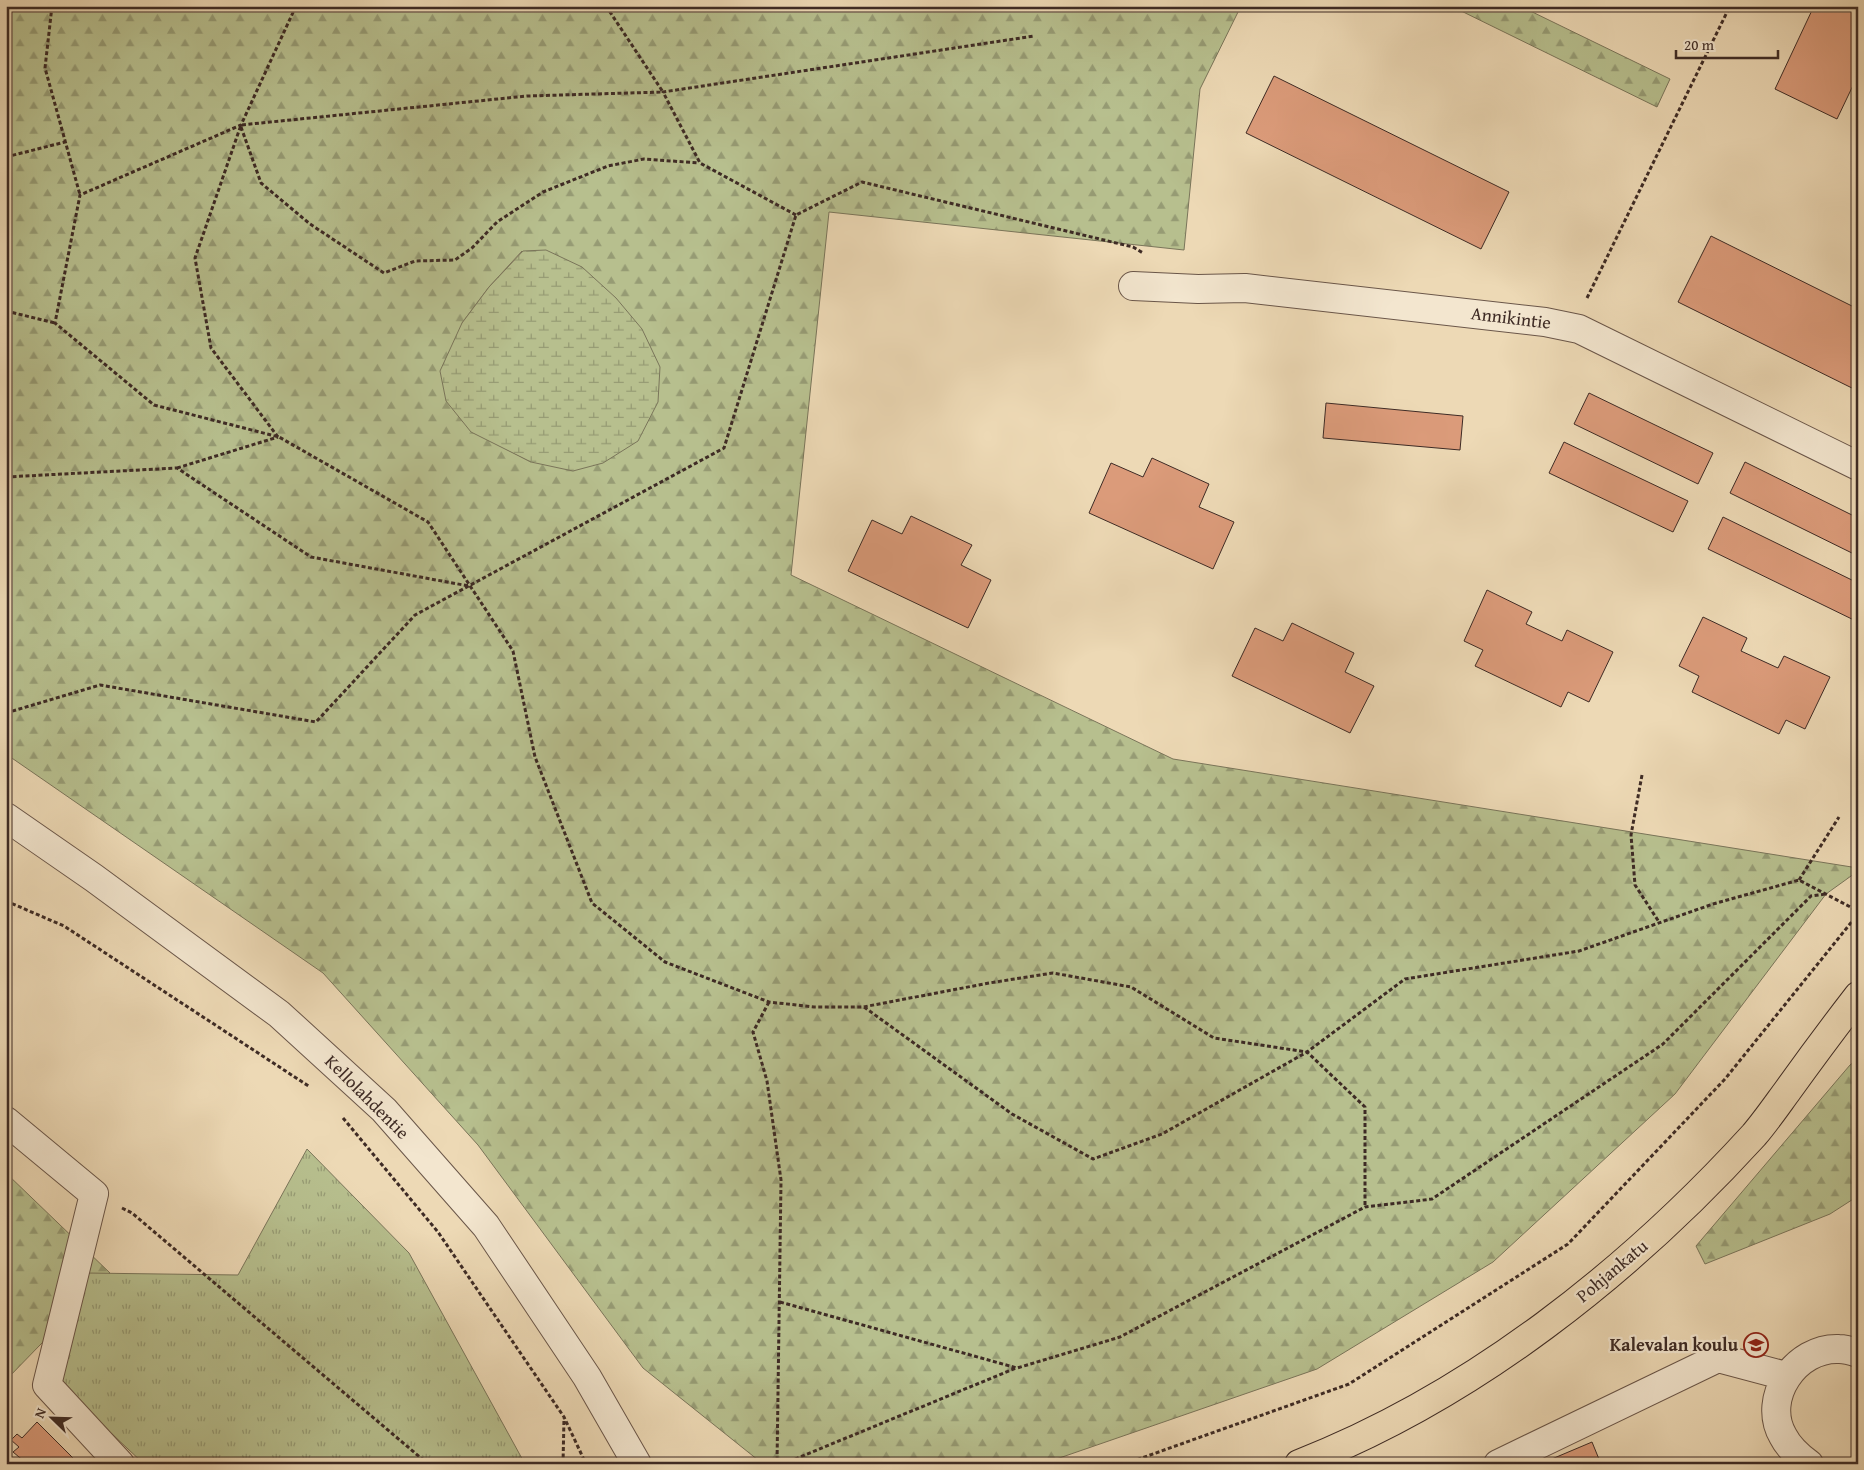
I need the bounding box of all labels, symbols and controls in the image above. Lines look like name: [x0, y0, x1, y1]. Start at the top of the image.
scale bar: [1676, 28, 1779, 60]
text: 20 m: [1684, 34, 1715, 55]
street label: Annikintie: [1470, 299, 1553, 336]
street label: Kellolahdentie: [319, 1048, 416, 1145]
street label: Pohjankatu: [1570, 1232, 1654, 1309]
place label: Kalevalan koulu: [1610, 1331, 1739, 1358]
school or university icon: Kalevalan koulu: [1743, 1332, 1769, 1358]
north arrow: [28, 1392, 78, 1442]
text: N: [29, 1404, 51, 1421]

